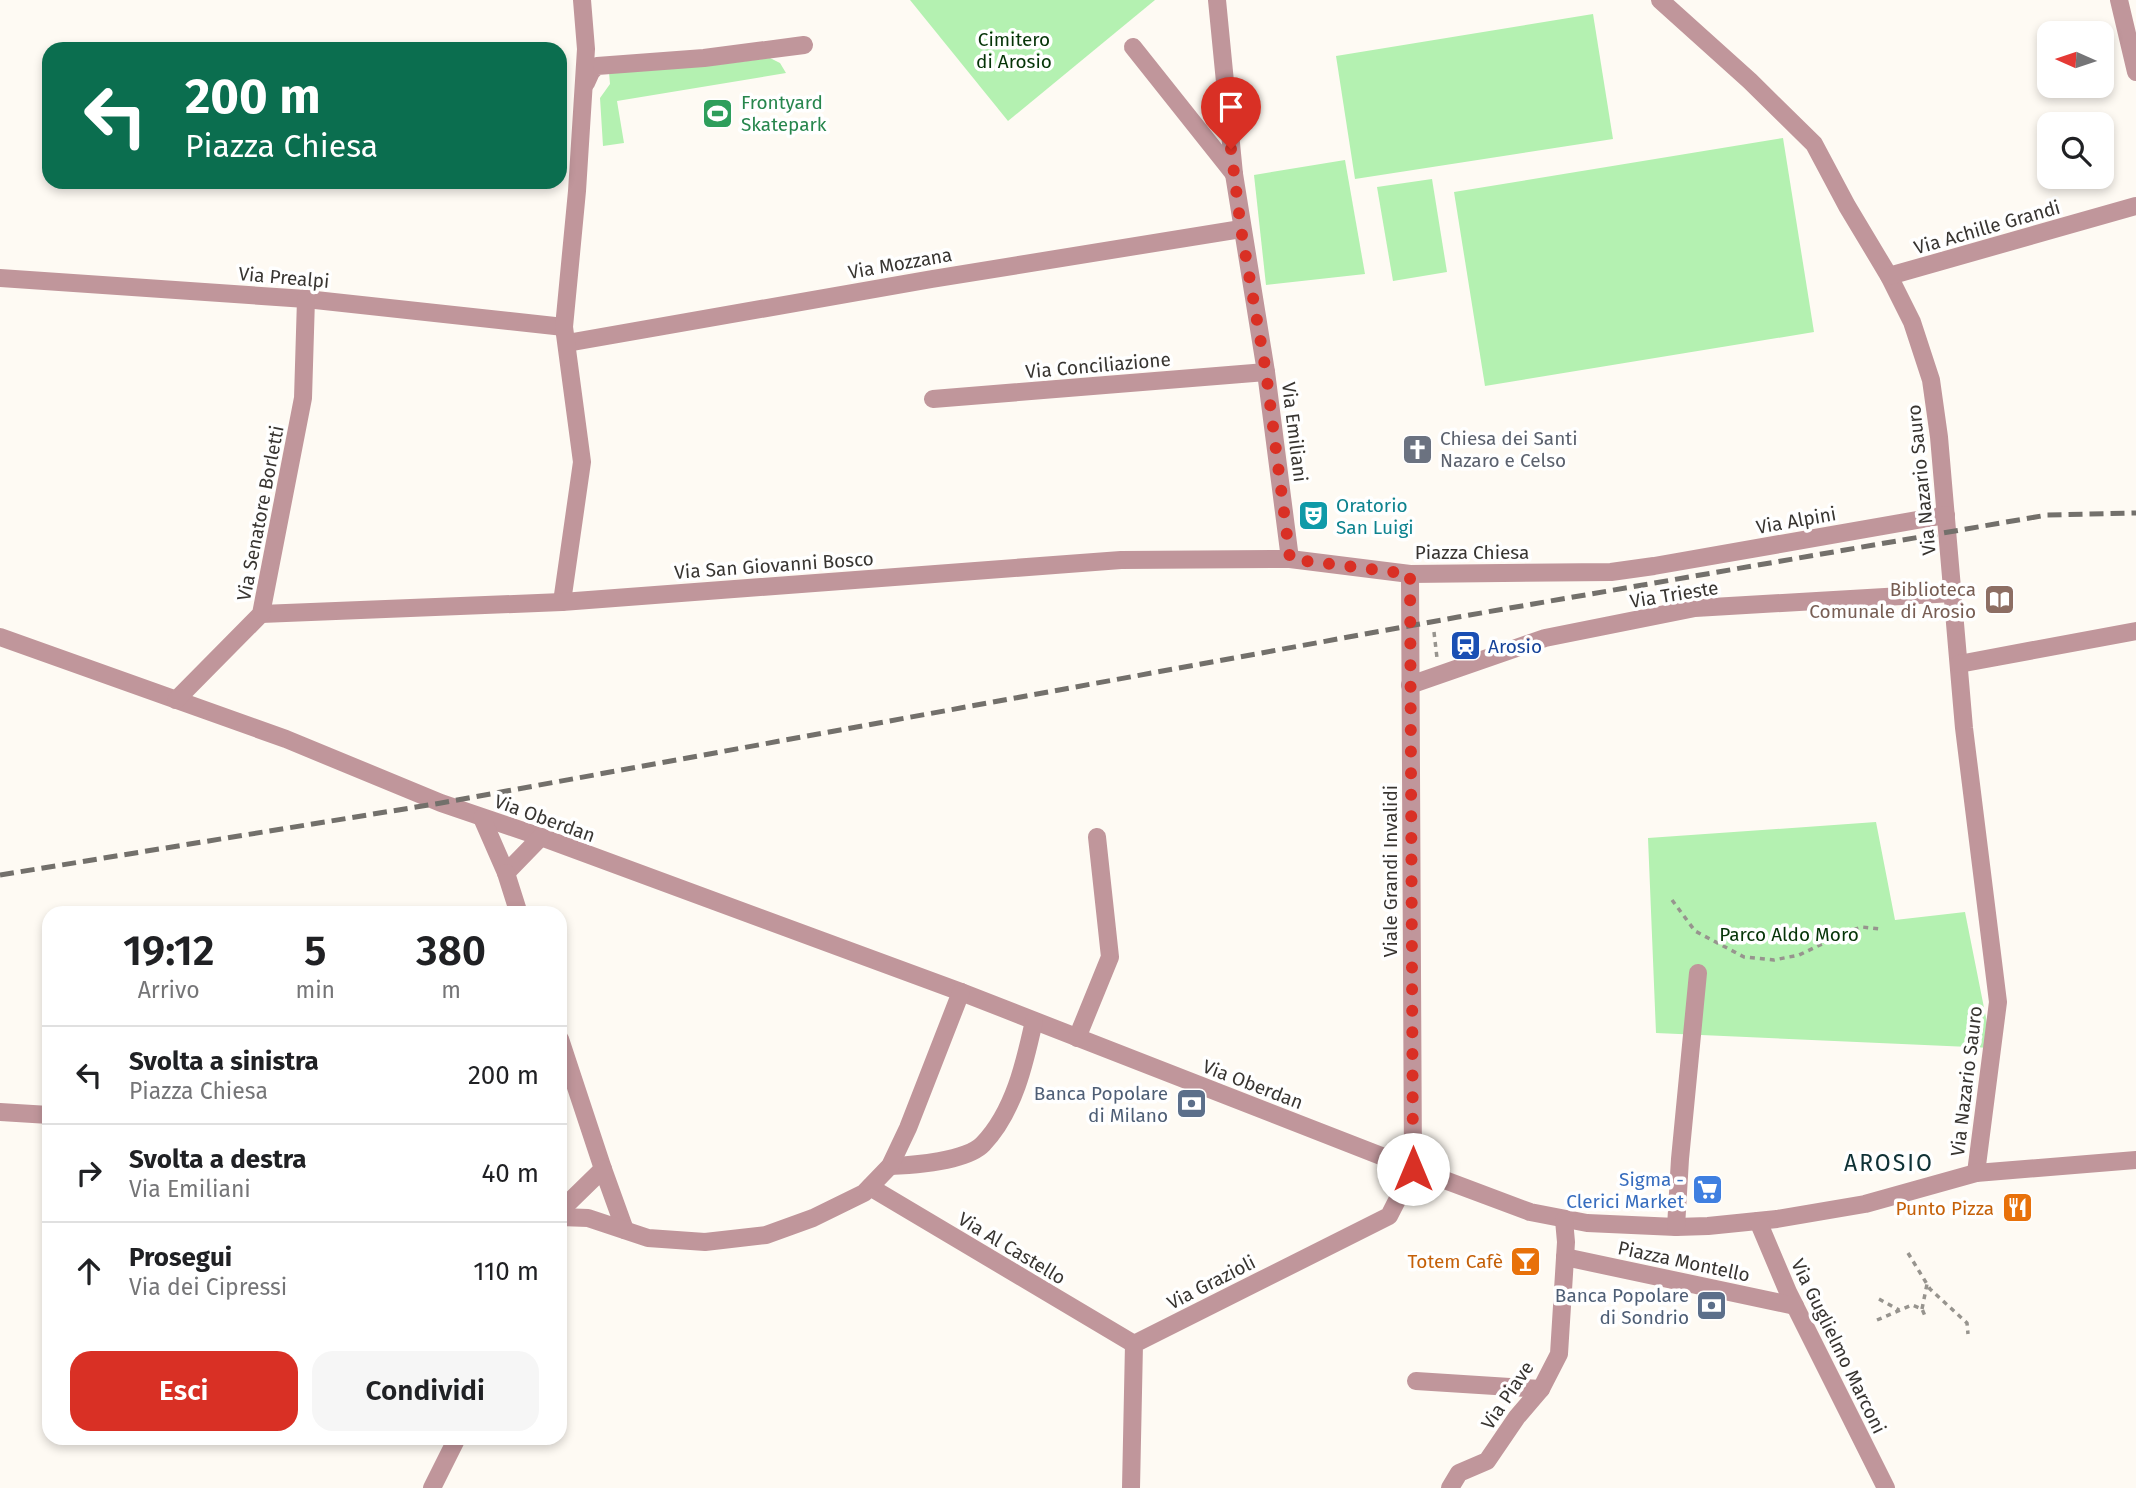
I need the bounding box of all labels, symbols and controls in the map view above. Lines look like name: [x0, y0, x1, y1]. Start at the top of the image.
north arrow: [2037, 21, 2114, 98]
map controls: [2037, 21, 2114, 189]
park label: Cimitero di Arosio: [976, 28, 1052, 73]
text: 200 m: [185, 67, 321, 126]
icon: left: [70, 70, 161, 161]
pin: [1201, 77, 1261, 149]
icon: arrive: [1212, 88, 1250, 126]
place label: Frontyard Skatepark: [741, 91, 827, 136]
sports icon: Frontyard Skatepark: [701, 96, 735, 130]
button: search: [2037, 112, 2114, 189]
text: Piazza Chiesa: [185, 127, 378, 165]
street label: Via Achille Grandi: [1911, 196, 2063, 259]
street label: Via Mozzana: [846, 243, 954, 284]
street label: Via Prealpi: [238, 262, 330, 293]
street label: Via Conciliazione: [1024, 348, 1172, 383]
street label: Via Emiliani: [1277, 381, 1312, 483]
street label: Via Nazario Sauro: [1902, 403, 1941, 556]
street label: Via Senatore Borletti: [232, 423, 289, 603]
place label: Chiesa dei Santi Nazaro e Celso: [1440, 427, 1578, 472]
church icon: Chiesa dei Santi Nazaro e Celso: [1400, 432, 1434, 466]
place label: Oratorio San Luigi: [1336, 494, 1414, 539]
theatre icon: Oratorio San Luigi: [1296, 499, 1330, 533]
street label: Via Alpini: [1754, 502, 1838, 539]
street label: Piazza Chiesa: [1415, 541, 1529, 564]
street label: Via San Giovanni Bosco: [674, 547, 875, 584]
street label: Via Trieste: [1628, 576, 1720, 613]
place label: Biblioteca Comunale di Arosio: [1809, 578, 1976, 623]
library icon: Biblioteca Comunale di Arosio: [1982, 583, 2016, 617]
station icon: Arosio: [1448, 629, 1482, 663]
place label: Arosio: [1488, 635, 1542, 658]
street label: Viale Grandi Invalidi: [1379, 785, 1402, 957]
street label: Via Oberdan: [491, 790, 598, 847]
park label: Parco Aldo Moro: [1719, 923, 1859, 946]
text: 19:12: [123, 926, 215, 976]
text: 5: [304, 926, 326, 976]
text: 380: [416, 926, 486, 976]
text: Arrivo: [138, 976, 200, 1004]
text: min: [295, 976, 335, 1004]
text: m: [441, 976, 461, 1004]
street label: Via Nazario Sauro: [1946, 1005, 1987, 1158]
text: Svolta a sinistra: [129, 1046, 319, 1077]
street label: Via Oberdan: [1199, 1055, 1306, 1114]
icon: left: [70, 1056, 108, 1094]
text: 200 m: [468, 1060, 539, 1091]
text: Piazza Chiesa: [129, 1077, 268, 1105]
place label: Banca Popolare di Milano: [1034, 1082, 1168, 1127]
bank icon: Banca Popolare di Milano: [1174, 1087, 1208, 1121]
position arrow: [1376, 1132, 1450, 1206]
text: Svolta a destra: [129, 1144, 307, 1175]
district label: AROSIO: [1844, 1149, 1934, 1177]
icon: right: [70, 1154, 108, 1192]
text: 40 m: [481, 1158, 539, 1189]
place label: Sigma - Clerici Market: [1566, 1168, 1684, 1213]
supermarket icon: Sigma - Clerici Market: [1690, 1173, 1724, 1207]
text: Via Emiliani: [129, 1175, 251, 1203]
restaurant icon: Punto Pizza: [2000, 1191, 2034, 1225]
place label: Punto Pizza: [1896, 1197, 1994, 1220]
street label: Via Al Castello: [954, 1207, 1070, 1290]
street label: Piazza Montello: [1616, 1236, 1752, 1287]
text: Prosegui: [129, 1242, 232, 1273]
bar icon: Totem Cafè: [1509, 1244, 1543, 1278]
street label: Via Grazioli: [1163, 1250, 1259, 1314]
place label: Totem Cafè: [1408, 1250, 1503, 1273]
icon: ahead: [70, 1252, 108, 1290]
street label: Via Guglielmo Marconi: [1786, 1255, 1891, 1437]
text: 110 m: [473, 1256, 539, 1287]
text: Via dei Cipressi: [129, 1273, 287, 1301]
place label: Banca Popolare di Sondrio: [1555, 1284, 1689, 1329]
bank icon: Banca Popolare di Sondrio: [1695, 1289, 1729, 1323]
button: Esci: [70, 1351, 298, 1431]
button: Condividi: [312, 1351, 539, 1431]
street label: Via Piave: [1476, 1357, 1539, 1434]

